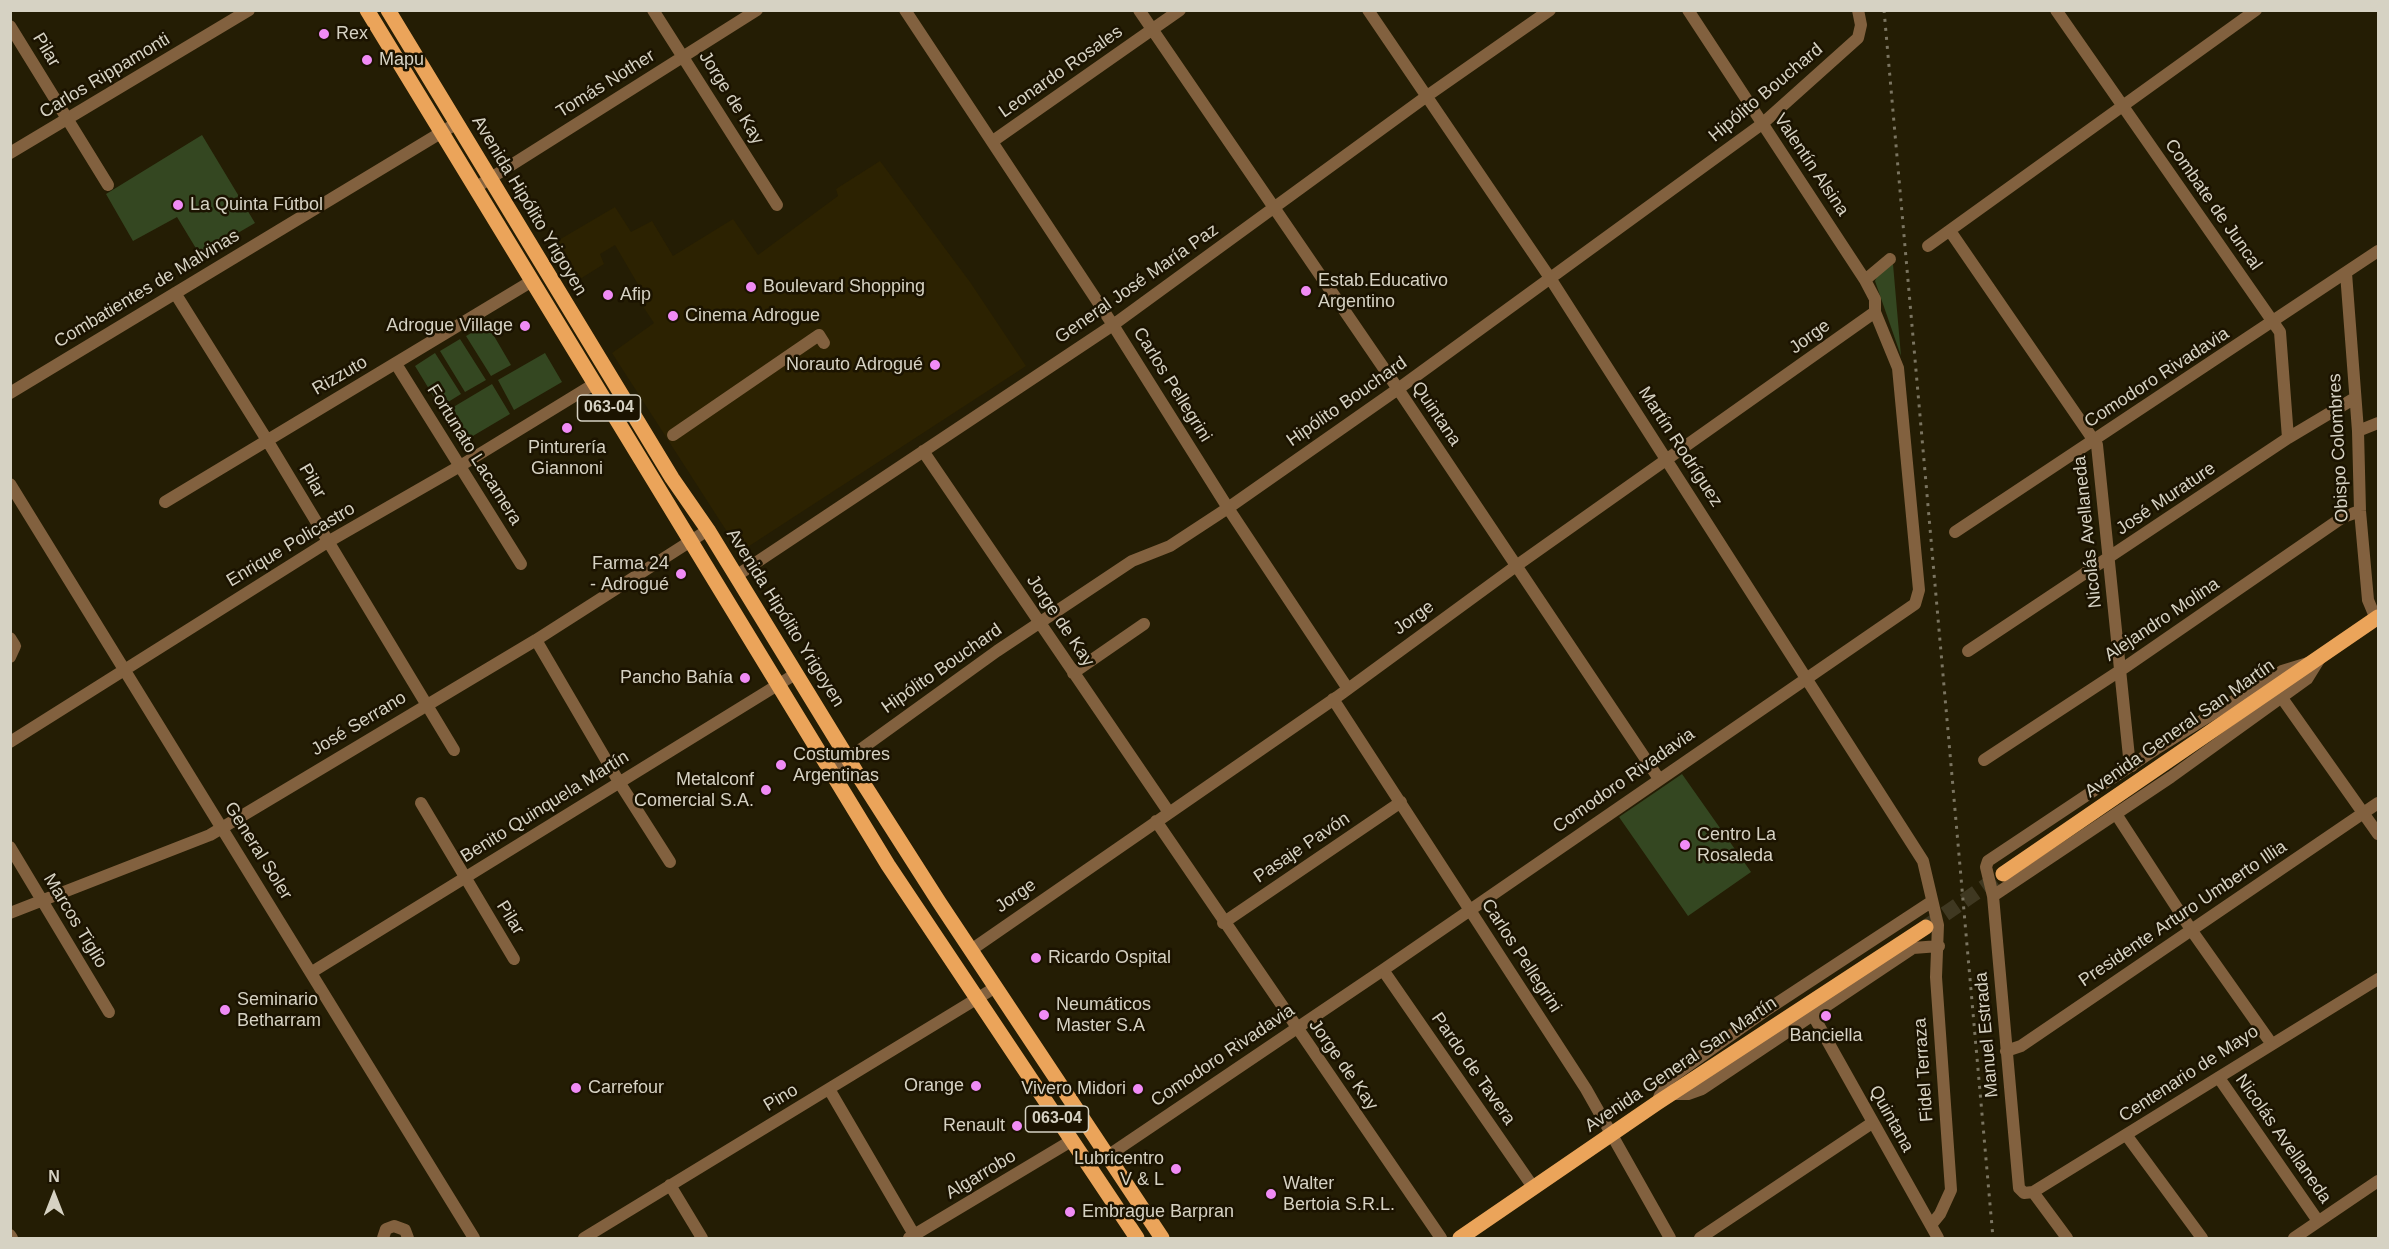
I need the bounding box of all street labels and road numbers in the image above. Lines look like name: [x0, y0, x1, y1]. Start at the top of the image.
street label: Leonardo Rosales: [995, 21, 1127, 123]
street label: Pilar: [27, 29, 65, 71]
street label: Carlos Rippamonti: [36, 29, 174, 123]
street label: Hipólito Bouchard: [1705, 39, 1827, 147]
street label: Tomás Nother: [553, 45, 659, 123]
street label: Jorge de Kay: [694, 47, 768, 149]
street label: Valentín Alsina: [1769, 110, 1853, 220]
street label: Avenida Hipólito Yrigoyen: [467, 112, 591, 300]
street label: Combate de Juncal: [2160, 135, 2266, 275]
street label: General José María Paz: [1051, 219, 1223, 349]
street label: Combatientes de Malvinas: [51, 225, 243, 353]
street label: Jorge: [1785, 315, 1835, 359]
street label: Comodoro Rivadavia: [2081, 323, 2233, 433]
street label: Carlos Pellegrini: [1128, 324, 1216, 446]
street label: Rizzuto: [309, 352, 371, 400]
street label: Hipólito Bouchard: [1283, 352, 1411, 452]
street label: Obispo Colombres: [2324, 373, 2354, 523]
street label: Quintana: [1407, 378, 1465, 450]
street label: Fortunato Lacamera: [422, 381, 526, 529]
street label: Martín Rodríguez: [1633, 383, 1727, 511]
road number: 063-04: [578, 395, 640, 421]
street label: Nicolás Avellaneda: [2069, 455, 2107, 609]
street label: José Murature: [2112, 458, 2220, 540]
street label: Pilar: [294, 460, 330, 502]
street label: Enrique Policastro: [223, 498, 359, 592]
street label: Avenida Hipólito Yrigoyen: [721, 525, 849, 711]
street label: Jorge de Kay: [1021, 571, 1099, 671]
street label: Alejandro Molina: [2100, 574, 2224, 666]
street label: Jorge: [1389, 596, 1439, 640]
street label: Hipólito Bouchard: [878, 619, 1006, 719]
street label: Avenida General San Martín: [2081, 655, 2279, 803]
street label: José Serrano: [308, 687, 410, 761]
street label: Comodoro Rivadavia: [1549, 724, 1699, 838]
street label: Benito Quinquela Martín: [457, 746, 633, 868]
street label: General Soler: [219, 798, 297, 904]
street label: Pasaje Pavón: [1250, 808, 1354, 888]
street label: Presidente Arturo Umberto Illia: [2075, 836, 2291, 992]
street label: Marcos Tiglio: [38, 870, 112, 972]
street label: Jorge: [991, 874, 1041, 918]
street label: Carlos Pellegrini: [1476, 895, 1566, 1017]
street label: Pilar: [491, 897, 529, 939]
street label: Manuel Estrada: [1971, 971, 2003, 1099]
street label: Avenida General San Martín: [1581, 993, 1781, 1137]
street label: Comodoro Rivadavia: [1147, 1000, 1299, 1112]
street label: Pardo de Tavera: [1426, 1009, 1520, 1129]
street label: Jorge de Kay: [1304, 1015, 1382, 1115]
street label: Fidel Terraza: [1910, 1017, 1938, 1123]
street label: Centenario de Mayo: [2115, 1021, 2263, 1127]
street label: Nicolás Avellaneda: [2230, 1070, 2336, 1208]
street label: Pino: [760, 1079, 802, 1117]
street label: Quintana: [1864, 1082, 1918, 1156]
road number: 063-04: [1026, 1106, 1088, 1132]
street label: Algarrobo: [942, 1146, 1020, 1204]

